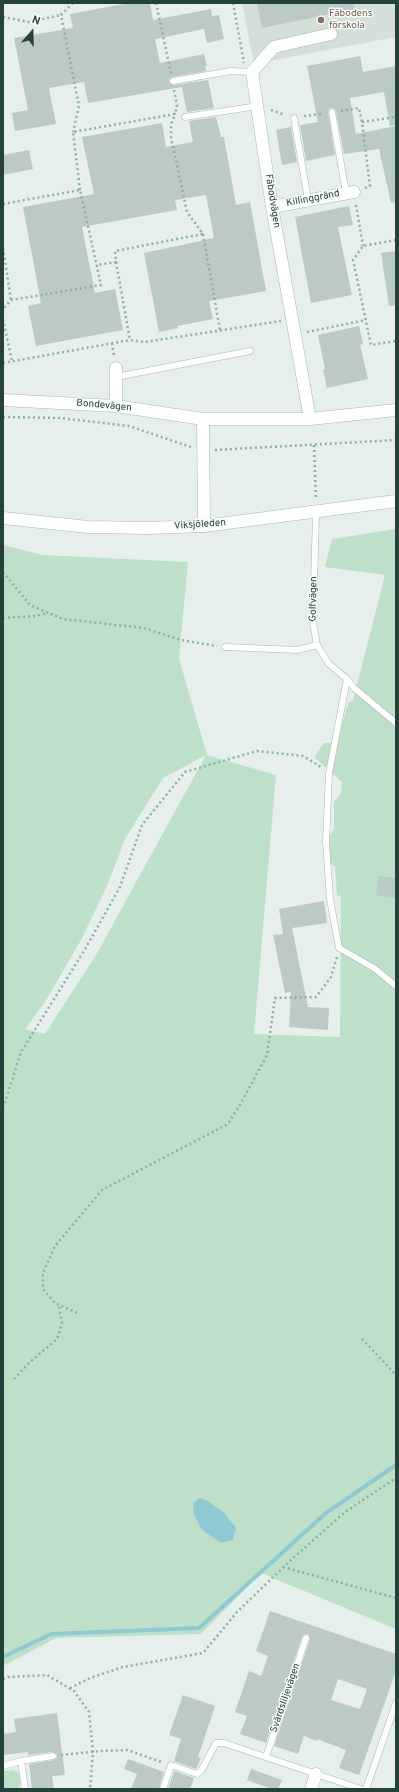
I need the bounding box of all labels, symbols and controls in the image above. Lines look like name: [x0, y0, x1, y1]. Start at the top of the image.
place label: Fäbodens förskola: [329, 8, 372, 32]
north arrow: [12, 12, 52, 52]
text: N: [30, 13, 42, 29]
marker: Fäbodens förskola: [316, 15, 326, 25]
street label: Fäbodvägen: [262, 173, 282, 229]
street label: Killinggränd: [285, 188, 341, 210]
street label: Bondevägen: [76, 398, 132, 414]
street label: Viksjöleden: [174, 517, 226, 533]
street label: Golfvägen: [308, 576, 320, 622]
street label: Svärdsliljevägen: [269, 1662, 303, 1734]

